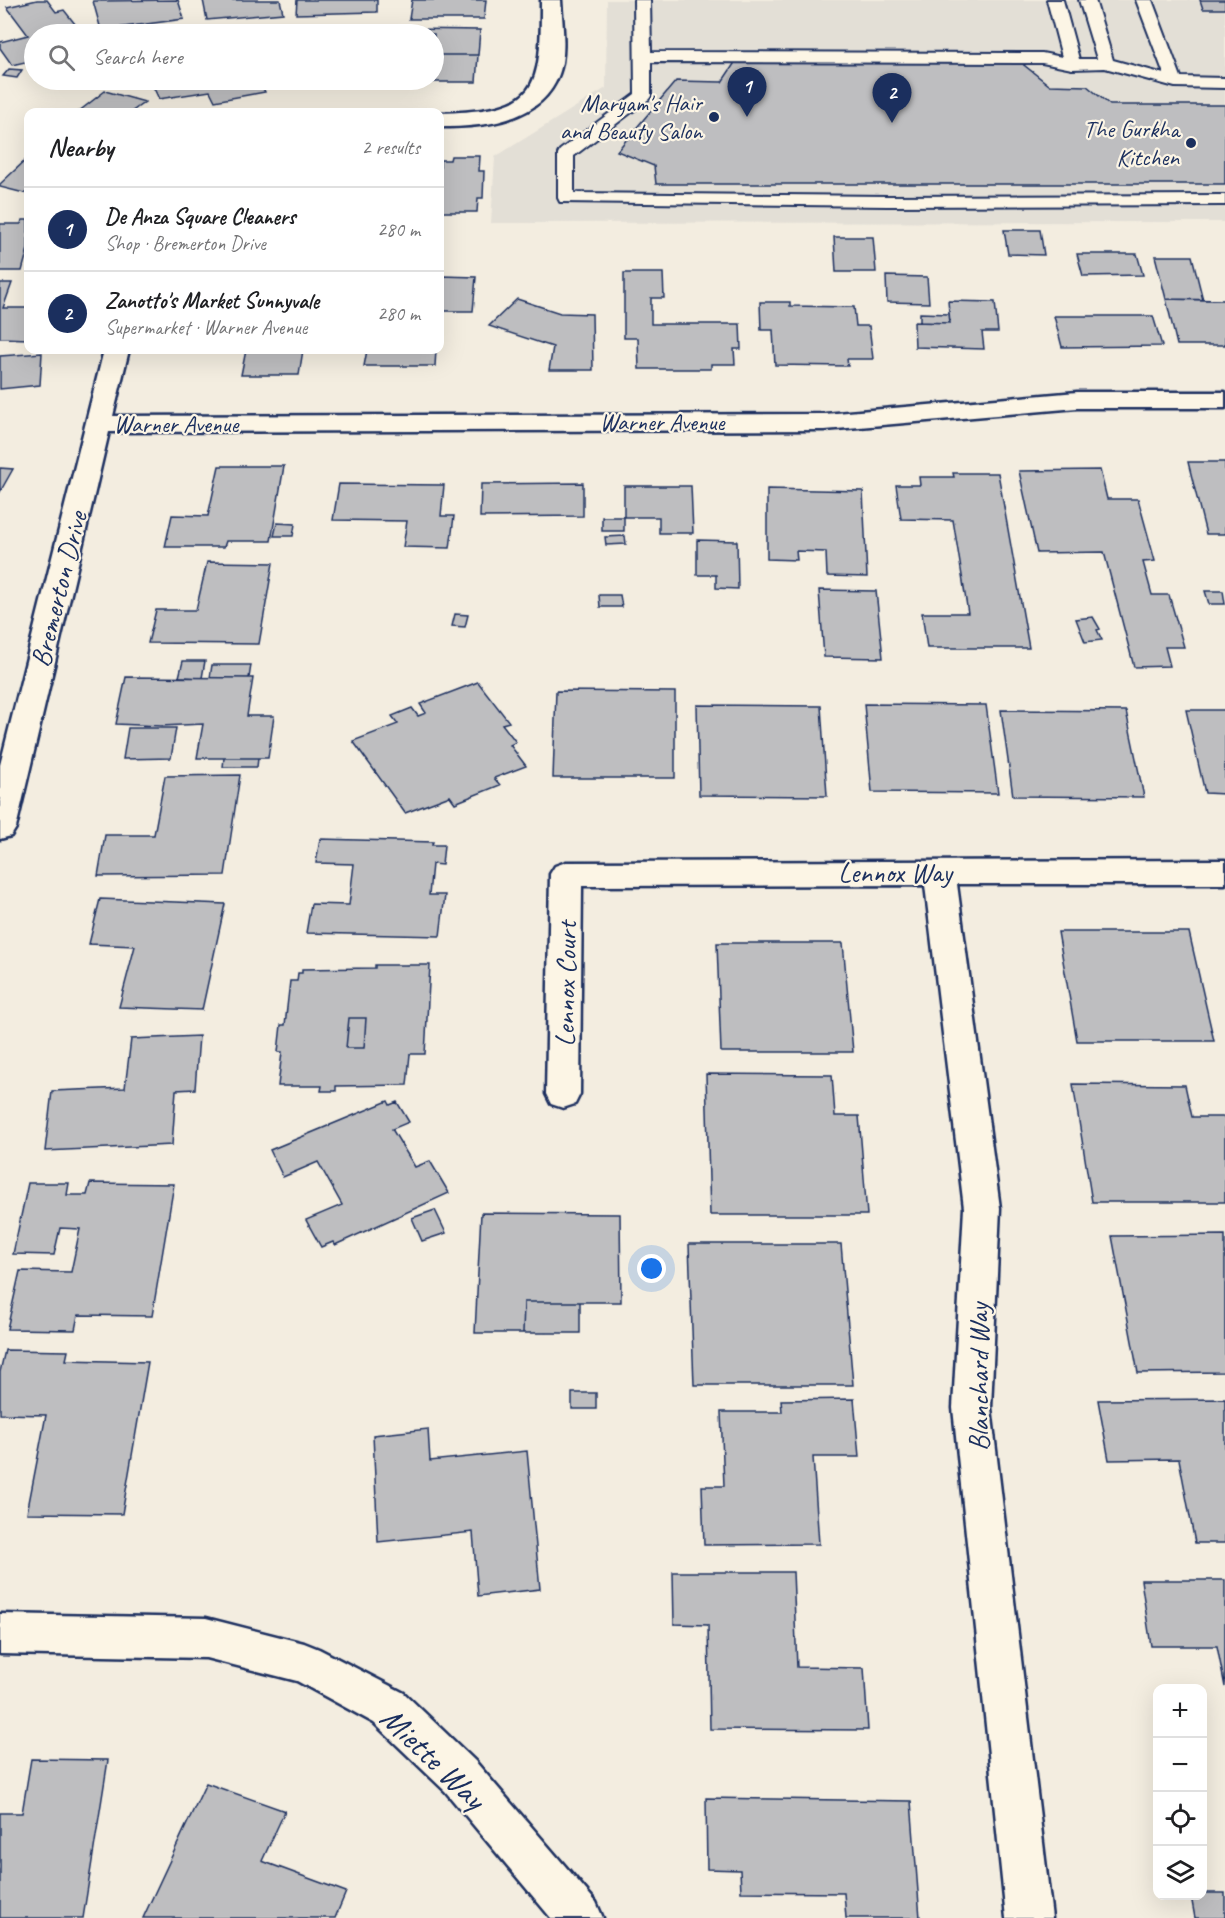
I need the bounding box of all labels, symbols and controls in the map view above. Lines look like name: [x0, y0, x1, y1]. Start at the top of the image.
search box: [24, 24, 444, 90]
icon: search: [45, 41, 78, 74]
text: Search here: [93, 43, 183, 71]
pin: 1: [728, 68, 766, 117]
pin: 2: [872, 74, 912, 123]
place label: Maryam's Hair and Beauty Salon: [560, 88, 704, 146]
marker: Maryam's Hair and Beauty Salon: [707, 110, 721, 124]
place label: The Gurkha Kitchen: [1084, 114, 1181, 172]
text: Nearby: [48, 131, 113, 164]
text: 2 results: [361, 135, 420, 160]
marker: The Gurkha Kitchen: [1184, 136, 1198, 150]
text: De Anza Square Cleaners: [105, 203, 296, 231]
text: 1: [63, 217, 72, 242]
text: 280 m: [377, 217, 420, 242]
text: Shop · Bremerton Drive: [105, 231, 266, 256]
text: Zanotto's Market Sunnyvale: [105, 287, 319, 315]
text: 2: [63, 301, 72, 326]
text: 280 m: [377, 301, 420, 326]
text: Supermarket · Warner Avenue: [105, 315, 307, 340]
street label: Warner Avenue: [600, 407, 727, 437]
street label: Warner Avenue: [114, 409, 241, 439]
street label: Bremerton Drive: [22, 506, 95, 670]
street label: Lennox Way: [838, 855, 954, 890]
street label: Lennox Court: [547, 918, 584, 1047]
your location: [637, 1254, 666, 1283]
street label: Blanchard Way: [961, 1300, 996, 1451]
map controls: [1153, 1684, 1207, 1900]
button: +: [1153, 1684, 1207, 1738]
street label: Miette Way: [372, 1697, 497, 1820]
button: −: [1153, 1738, 1207, 1792]
button: locate: [1153, 1792, 1207, 1846]
button: layers: [1153, 1846, 1207, 1900]

